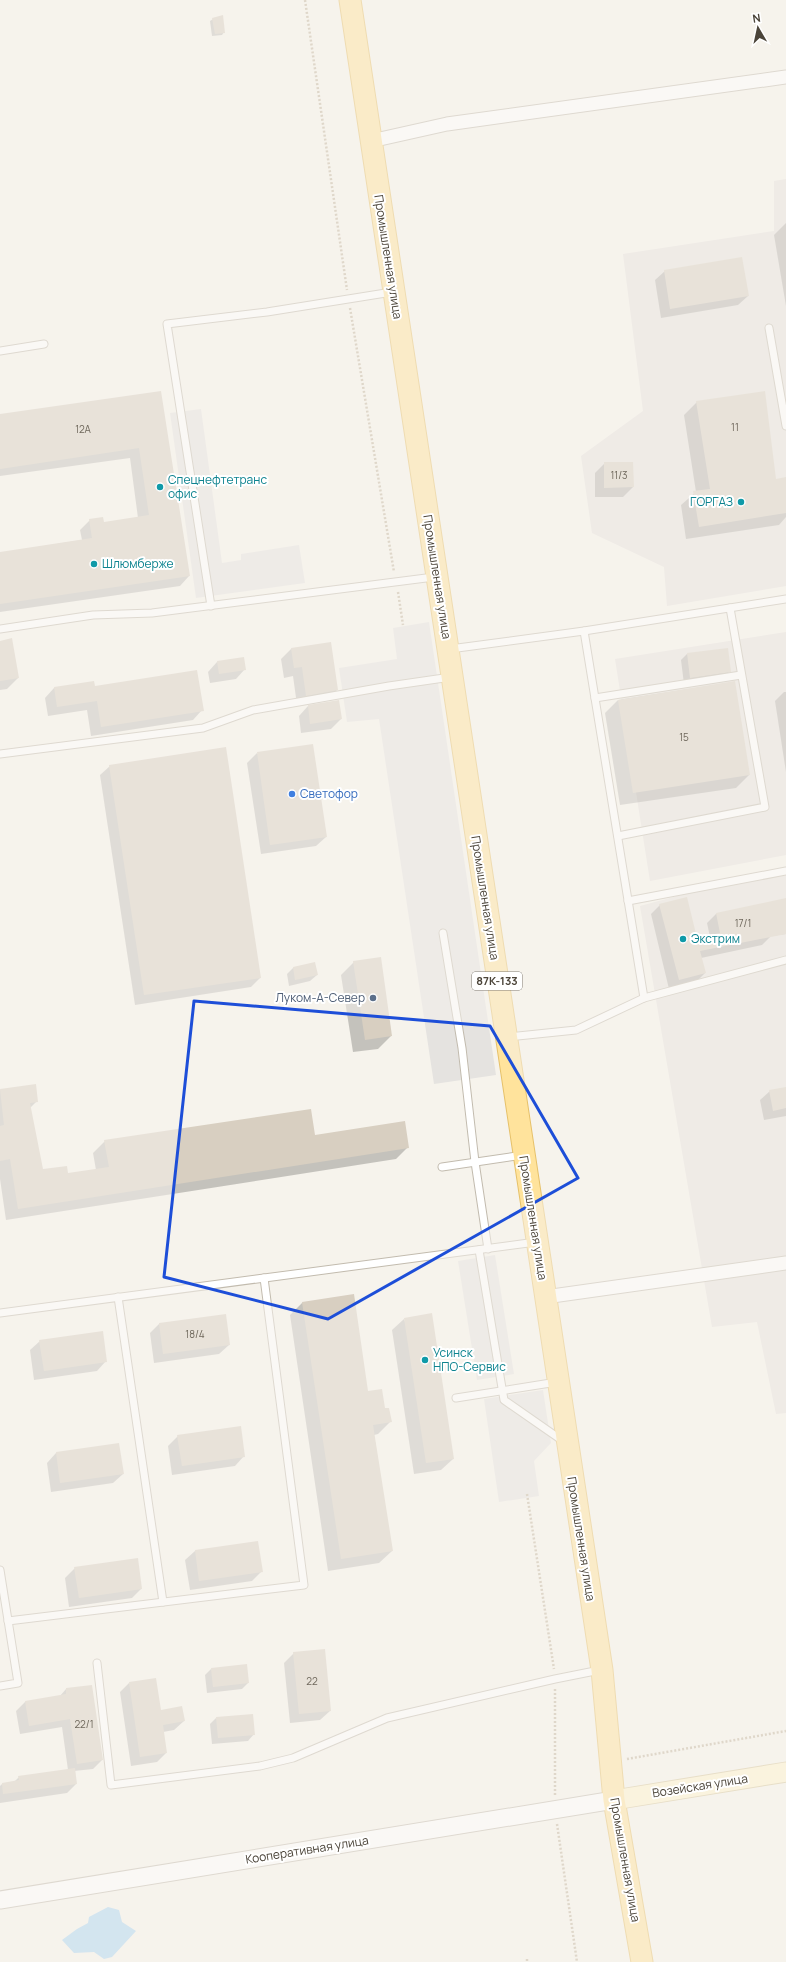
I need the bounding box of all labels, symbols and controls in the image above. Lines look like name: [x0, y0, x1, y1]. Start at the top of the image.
north arrow: [738, 8, 778, 48]
text: N: [751, 10, 762, 26]
street label: Промышленная улица: [370, 194, 407, 320]
house number: 11: [731, 420, 739, 434]
house number: 12А: [75, 422, 92, 436]
house number: 11/3: [610, 468, 628, 482]
place label: Спецнефтетранс офис: [168, 471, 267, 502]
marker: Спецнефтетранс офис: [155, 482, 165, 492]
place label: ГОРГАЗ: [690, 493, 733, 510]
marker: ГОРГАЗ: [736, 497, 746, 507]
street label: Промышленная улица: [419, 514, 456, 640]
place label: Шлюмберже: [102, 555, 174, 572]
marker: Шлюмберже: [89, 559, 99, 569]
house number: 15: [679, 730, 689, 744]
place label: Светофор: [300, 785, 358, 802]
marker: Светофор: [287, 789, 297, 799]
street label: Промышленная улица: [467, 835, 504, 961]
house number: 17/1: [735, 916, 751, 930]
place label: Экстрим: [691, 930, 740, 947]
marker: Экстрим: [678, 934, 688, 944]
road number: 87К-133: [472, 972, 522, 990]
place label: Луком-А-Север: [275, 989, 365, 1006]
marker: Луком-А-Север: [368, 993, 378, 1003]
street label: Промышленная улица: [515, 1155, 552, 1281]
house number: 18/4: [185, 1327, 205, 1341]
place label: Усинск НПО-Сервис: [433, 1344, 506, 1375]
marker: Усинск НПО-Сервис: [420, 1355, 430, 1365]
street label: Промышленная улица: [563, 1476, 600, 1602]
house number: 22: [306, 1674, 318, 1688]
house number: 22/1: [74, 1717, 94, 1731]
street label: Возейская улица: [651, 1770, 749, 1801]
street label: Промышленная улица: [606, 1797, 645, 1923]
street label: Кооперативная улица: [244, 1831, 370, 1868]

